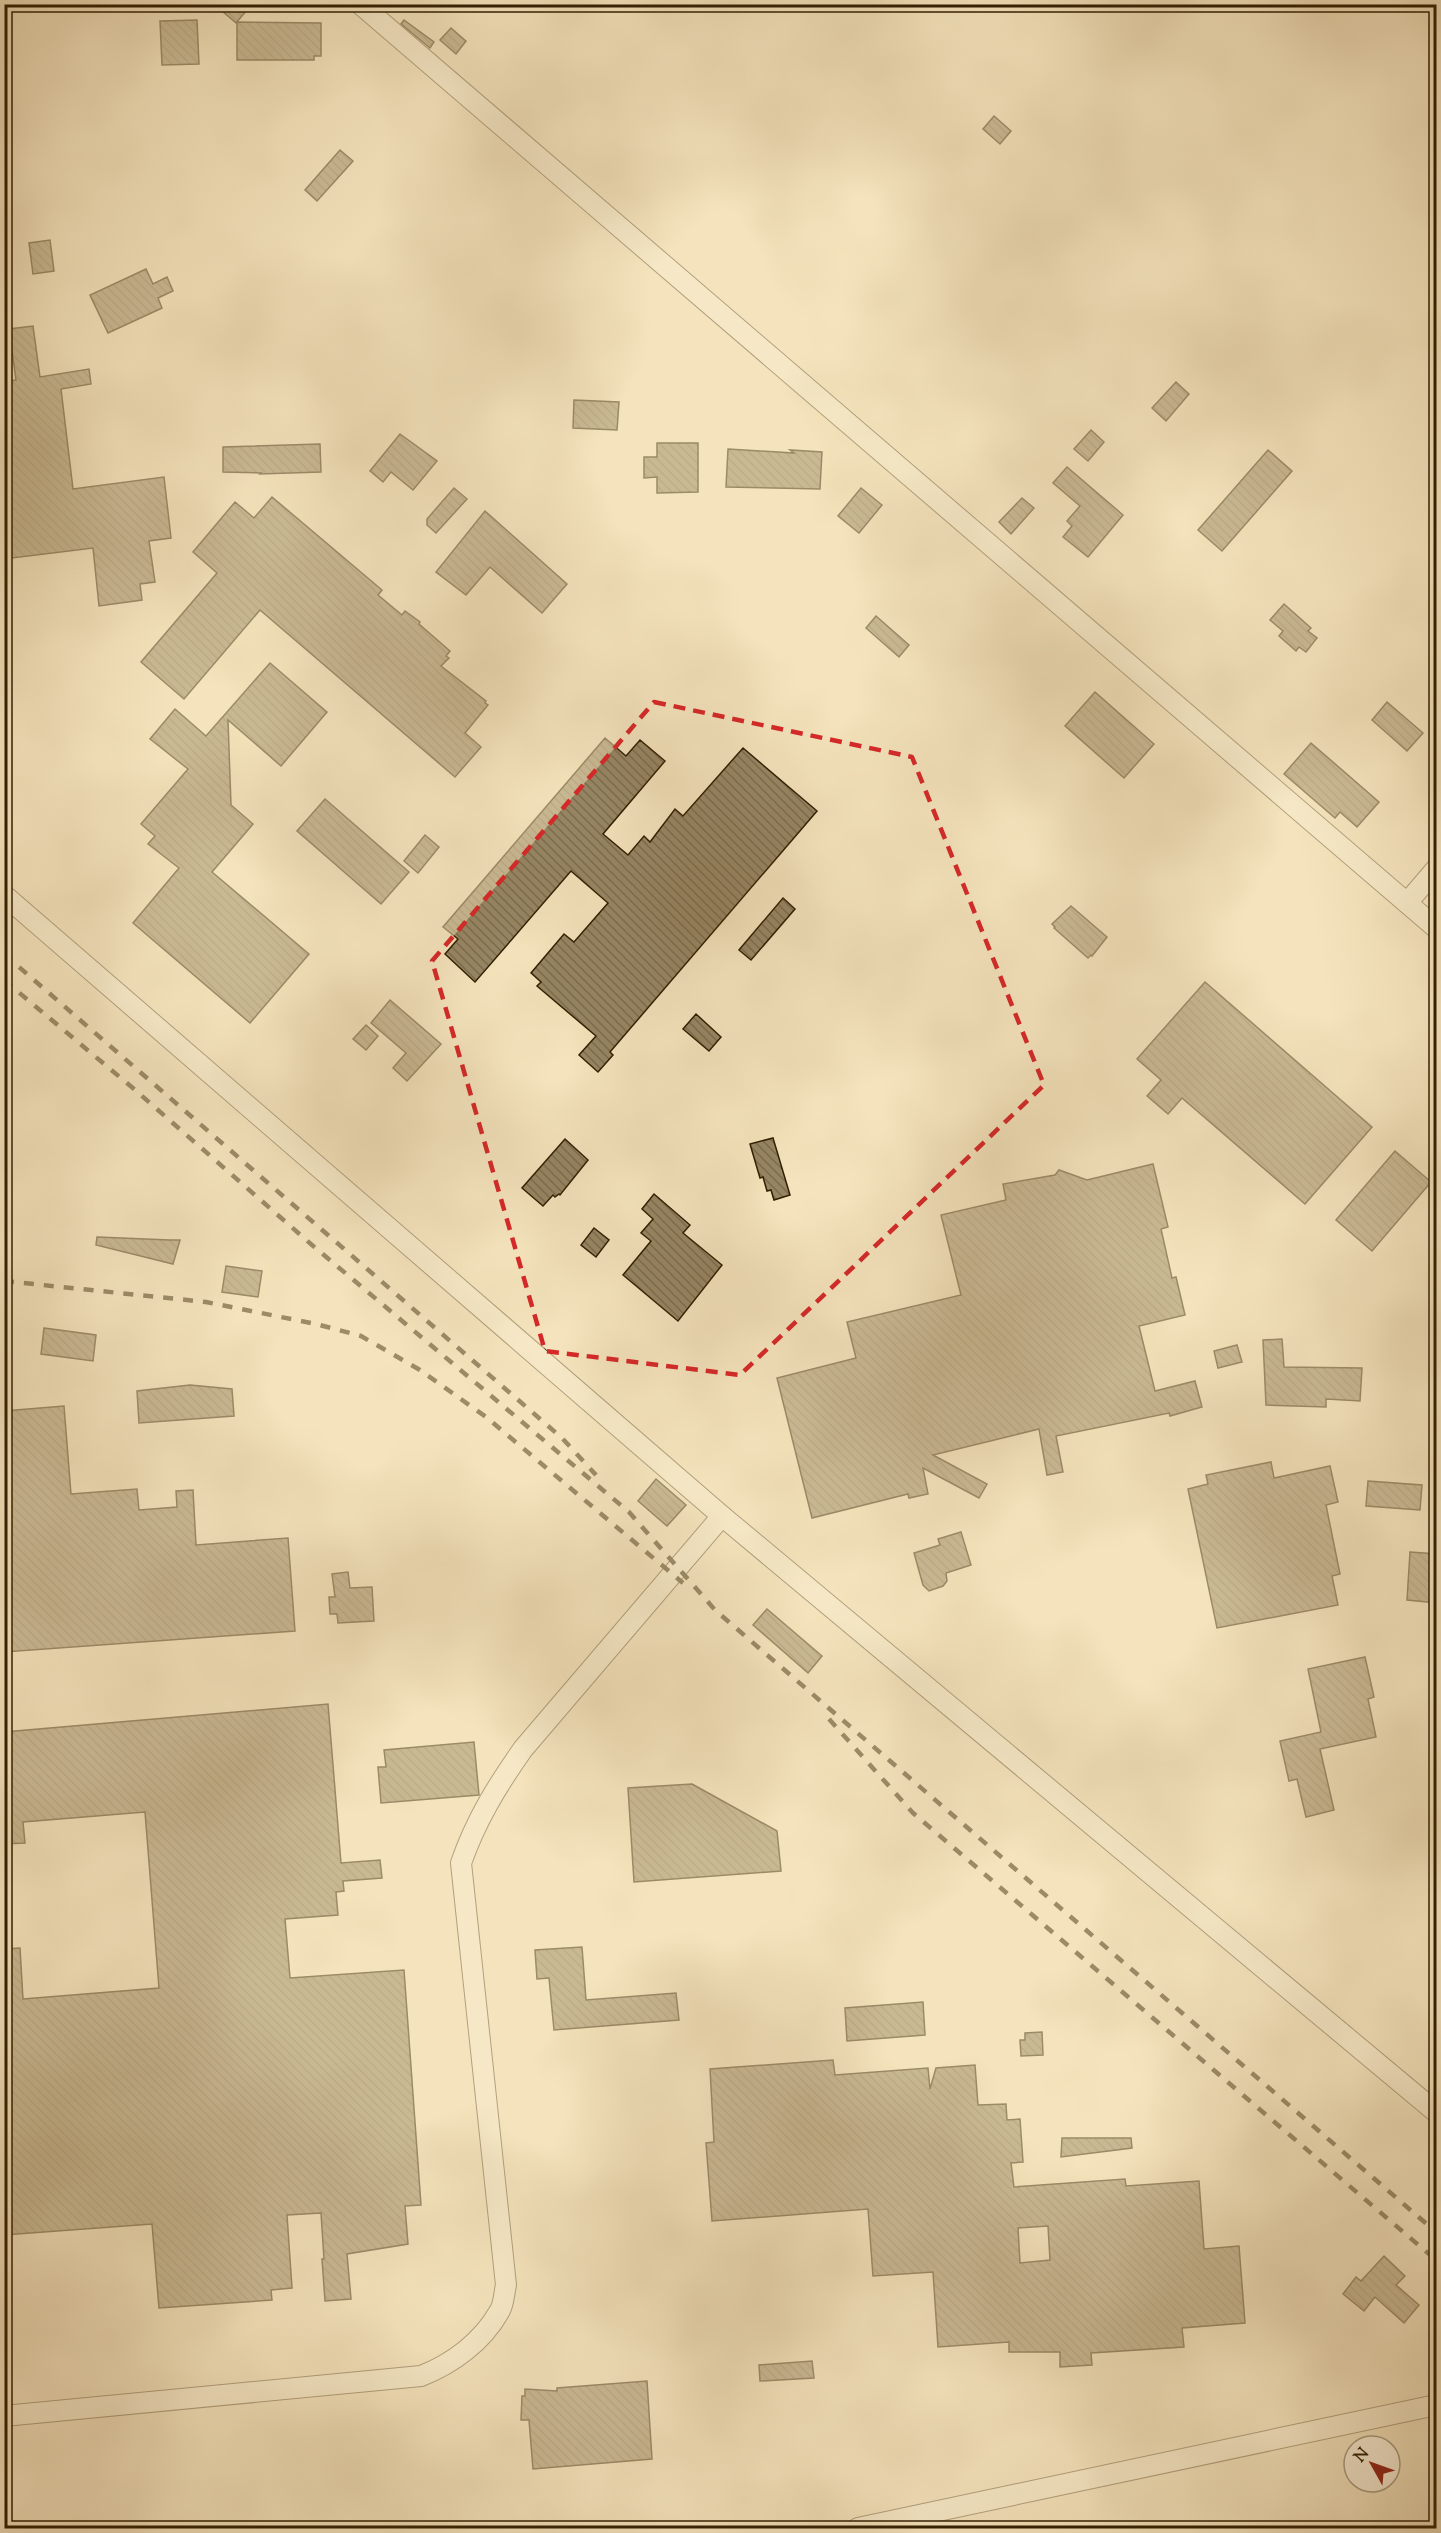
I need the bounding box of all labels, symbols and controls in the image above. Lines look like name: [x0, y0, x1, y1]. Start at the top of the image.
north arrow: [1342, 2434, 1402, 2494]
text: N: [1350, 2444, 1375, 2468]

